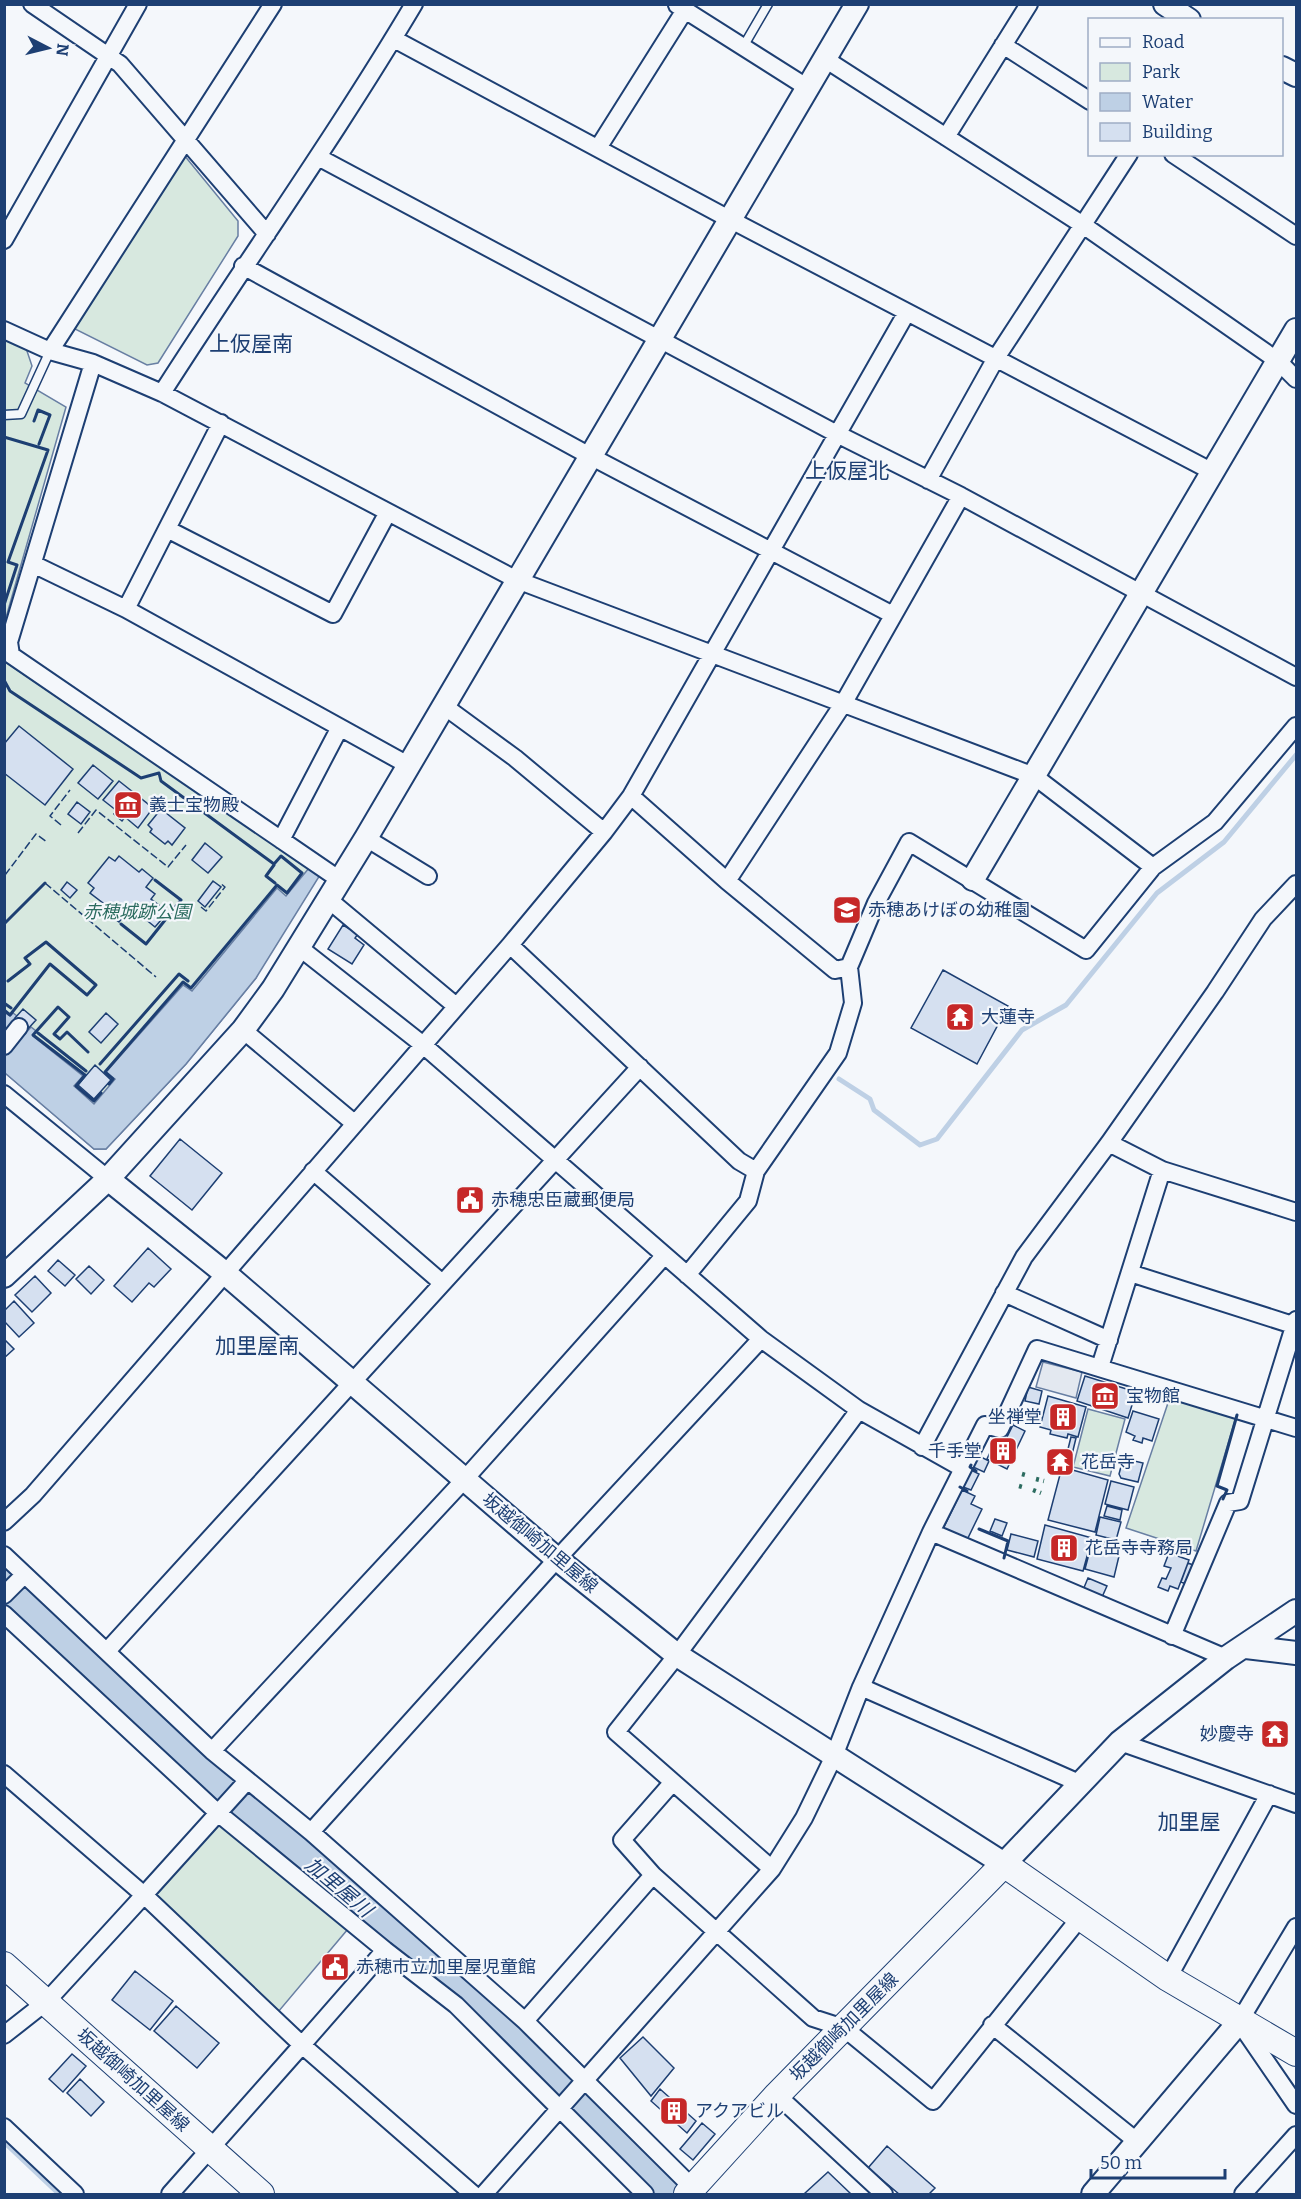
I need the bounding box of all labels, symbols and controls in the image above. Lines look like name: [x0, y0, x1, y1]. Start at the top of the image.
north arrow: [18, 18, 78, 78]
legend: [1088, 18, 1283, 156]
text: Road: [1142, 31, 1185, 53]
text: N: [52, 42, 73, 57]
text: Park: [1142, 61, 1181, 83]
text: Water: [1142, 91, 1193, 113]
text: Building: [1142, 121, 1213, 143]
district label: 上仮屋南: [209, 331, 293, 357]
district label: 上仮屋北: [805, 458, 889, 484]
museum icon: 義士宝物殿: [112, 789, 144, 821]
place label: 義士宝物殿: [149, 794, 239, 816]
school or university icon: 赤穂あけぼの幼稚園: [831, 894, 863, 926]
place label: 赤穂あけぼの幼稚園: [868, 899, 1030, 921]
park label: 赤穂城跡公園: [83, 901, 194, 923]
temple icon: 大蓮寺: [944, 1001, 976, 1033]
place label: 大蓮寺: [981, 1006, 1035, 1028]
public building icon: 赤穂忠臣蔵郵便局: [454, 1184, 486, 1216]
place label: 赤穂忠臣蔵郵便局: [491, 1189, 635, 1211]
district label: 加里屋南: [215, 1333, 299, 1359]
museum icon: 宝物館: [1089, 1380, 1121, 1412]
place label: 宝物館: [1126, 1385, 1180, 1407]
building icon: 坐禅堂: [1047, 1401, 1079, 1433]
place label: 坐禅堂: [988, 1406, 1042, 1428]
building icon: 千手堂: [987, 1435, 1019, 1467]
place label: 千手堂: [928, 1440, 982, 1462]
temple icon: 花岳寺: [1044, 1446, 1076, 1478]
place label: 花岳寺: [1081, 1451, 1135, 1473]
street label: 坂越御崎加里屋線: [478, 1488, 602, 1598]
building icon: 花岳寺寺務局: [1048, 1532, 1080, 1564]
place label: 花岳寺寺務局: [1085, 1537, 1193, 1559]
temple icon: 妙慶寺: [1259, 1718, 1291, 1750]
place label: 妙慶寺: [1200, 1723, 1254, 1745]
district label: 加里屋: [1158, 1809, 1221, 1835]
water label: 加里屋川: [301, 1852, 379, 1923]
public building icon: 赤穂市立加里屋児童館: [319, 1951, 351, 1983]
place label: 赤穂市立加里屋児童館: [356, 1956, 536, 1978]
street label: 坂越御崎加里屋線: [785, 1968, 903, 2086]
street label: 坂越御崎加里屋線: [72, 2024, 194, 2136]
building icon: アクアビル: [658, 2095, 690, 2127]
place label: アクアビル: [695, 2100, 784, 2122]
scale bar: [1091, 2142, 1224, 2180]
text: 50 m: [1100, 2152, 1142, 2174]

